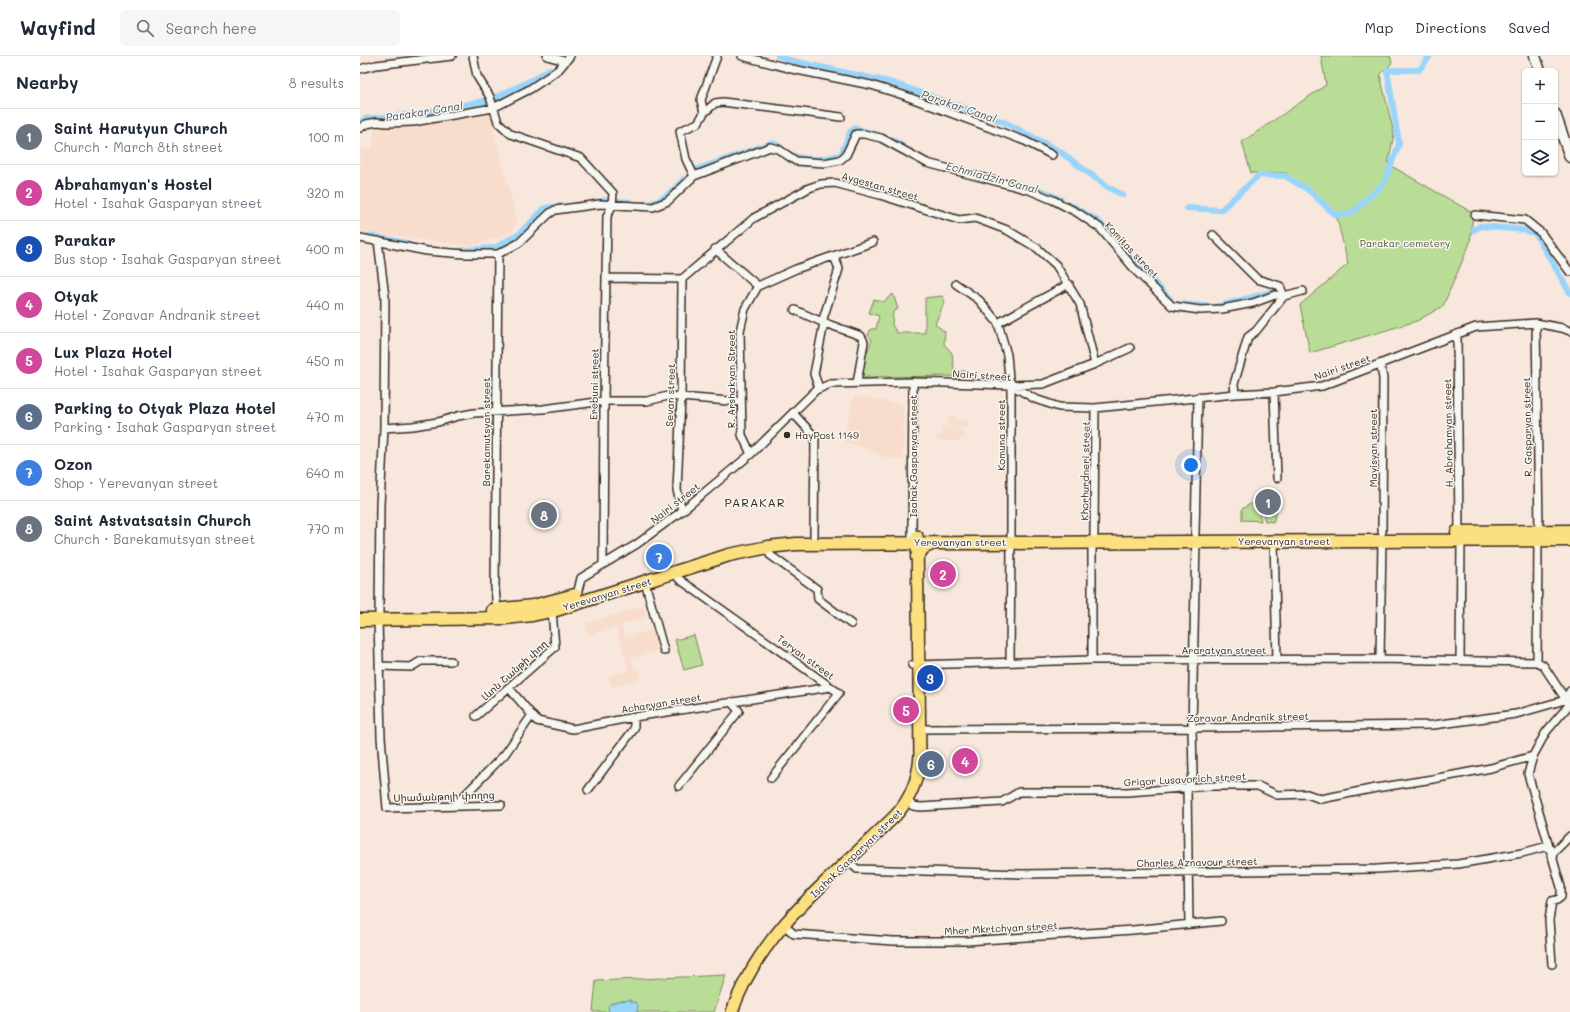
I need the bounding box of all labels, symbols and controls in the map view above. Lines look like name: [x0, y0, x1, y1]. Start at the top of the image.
search box: [120, 10, 400, 46]
text: Wayfind: [20, 15, 96, 40]
icon: search: [134, 17, 156, 39]
text: Search here: [166, 18, 257, 38]
text: Map: [1365, 18, 1393, 37]
text: Directions: [1415, 18, 1486, 37]
text: Saved: [1508, 18, 1550, 37]
map controls: [1522, 68, 1558, 176]
button: +: [1522, 68, 1558, 104]
text: Nearby: [16, 71, 78, 93]
text: 8 results: [289, 74, 344, 91]
water label: Parakar Canal: [920, 86, 999, 126]
water label: Parakar Canal: [384, 97, 464, 125]
button: −: [1522, 104, 1558, 140]
text: Saint Harutyun Church: [54, 118, 227, 138]
text: 1: [26, 128, 32, 145]
text: 100 m: [308, 128, 344, 145]
text: Church · March 8th street: [54, 138, 223, 155]
button: layers: [1522, 140, 1558, 176]
water label: Echmiadzin Canal: [944, 158, 1040, 197]
street label: Aygestan street: [840, 168, 920, 204]
text: Abrahamyan's Hostel: [54, 174, 212, 194]
text: 2: [25, 184, 33, 201]
text: 320 m: [307, 184, 344, 201]
text: Hotel · Isahak Gasparyan street: [54, 194, 262, 211]
street label: Komitas street: [1102, 219, 1162, 281]
text: Parakar: [54, 230, 116, 250]
park label: Parakar cemetery: [1360, 236, 1450, 250]
text: 3: [25, 240, 33, 257]
text: 400 m: [306, 240, 344, 257]
text: Bus stop · Isahak Gasparyan street: [54, 250, 281, 267]
text: Otyak: [54, 286, 98, 306]
text: 4: [25, 296, 33, 313]
text: 440 m: [306, 296, 344, 313]
text: Hotel · Zoravar Andranik street: [54, 306, 260, 323]
street label: R. Arshakyan Street: [724, 330, 738, 428]
text: Lux Plaza Hotel: [54, 342, 172, 362]
street label: Erebuni street: [586, 348, 602, 420]
street label: Nairi street: [1312, 351, 1372, 383]
text: 5: [25, 352, 33, 369]
text: 450 m: [306, 352, 344, 369]
text: Hotel · Isahak Gasparyan street: [54, 362, 262, 379]
street label: Sevan street: [662, 363, 678, 427]
street label: Nairi street: [952, 366, 1012, 384]
street label: Barekamutsyan street: [479, 377, 493, 487]
street label: R. Gasparyan street: [1519, 377, 1535, 477]
street label: H. Abrahamyan street: [1440, 378, 1456, 488]
street label: Isahak Gasparyan street: [906, 394, 920, 518]
text: Parking to Otyak Plaza Hotel: [54, 398, 276, 418]
street label: Komuna street: [994, 399, 1008, 471]
text: 6: [25, 408, 33, 425]
text: 470 m: [307, 408, 344, 425]
street label: Mayisyan street: [1366, 409, 1380, 487]
text: Parking · Isahak Gasparyan street: [54, 418, 276, 435]
street label: Khorhurdneri street: [1077, 421, 1093, 521]
place label: HayPost 1149: [795, 428, 859, 442]
marker: HayPost 1149: [782, 430, 792, 440]
text: Ozon: [54, 454, 92, 474]
your location: [1181, 455, 1201, 475]
text: 7: [25, 464, 33, 481]
text: 640 m: [306, 464, 344, 481]
text: Shop · Yerevanyan street: [54, 474, 218, 491]
street label: Nairi street: [647, 479, 703, 527]
pin: 1: [1255, 487, 1281, 517]
district label: PARAKAR: [725, 494, 785, 510]
pin: 8: [531, 500, 557, 530]
text: Saint Astvatsatsin Church: [54, 510, 251, 530]
text: 8: [25, 520, 33, 537]
text: 770 m: [307, 520, 344, 537]
text: Church · Barekamutsyan street: [54, 530, 255, 547]
street label: Yerevanyan street: [1238, 534, 1330, 548]
street label: Yerevanyan street: [914, 535, 1006, 549]
pin: 7: [646, 542, 672, 572]
pin: 2: [930, 559, 956, 589]
street label: Yerevanyan street: [561, 574, 653, 614]
street label: Teryan street: [774, 631, 838, 683]
street label: Լևոն Շանթի փող: [478, 636, 551, 703]
street label: Araratyan street: [1181, 643, 1267, 657]
pin: 3: [917, 663, 943, 693]
street label: Acharyan street: [620, 690, 702, 716]
pin: 5: [893, 695, 919, 725]
street label: Zoravar Andranik street: [1187, 709, 1309, 725]
pin: 4: [952, 746, 978, 776]
pin: 6: [918, 749, 944, 779]
street label: Grigor Lusavorich street: [1124, 769, 1246, 789]
street label: Սիամանթոյի փողոց: [393, 787, 495, 805]
street label: Isahak Gasparyan street: [807, 805, 905, 901]
street label: Charles Aznavour street: [1136, 854, 1258, 870]
street label: Mher Mkrtchyan street: [944, 918, 1058, 938]

